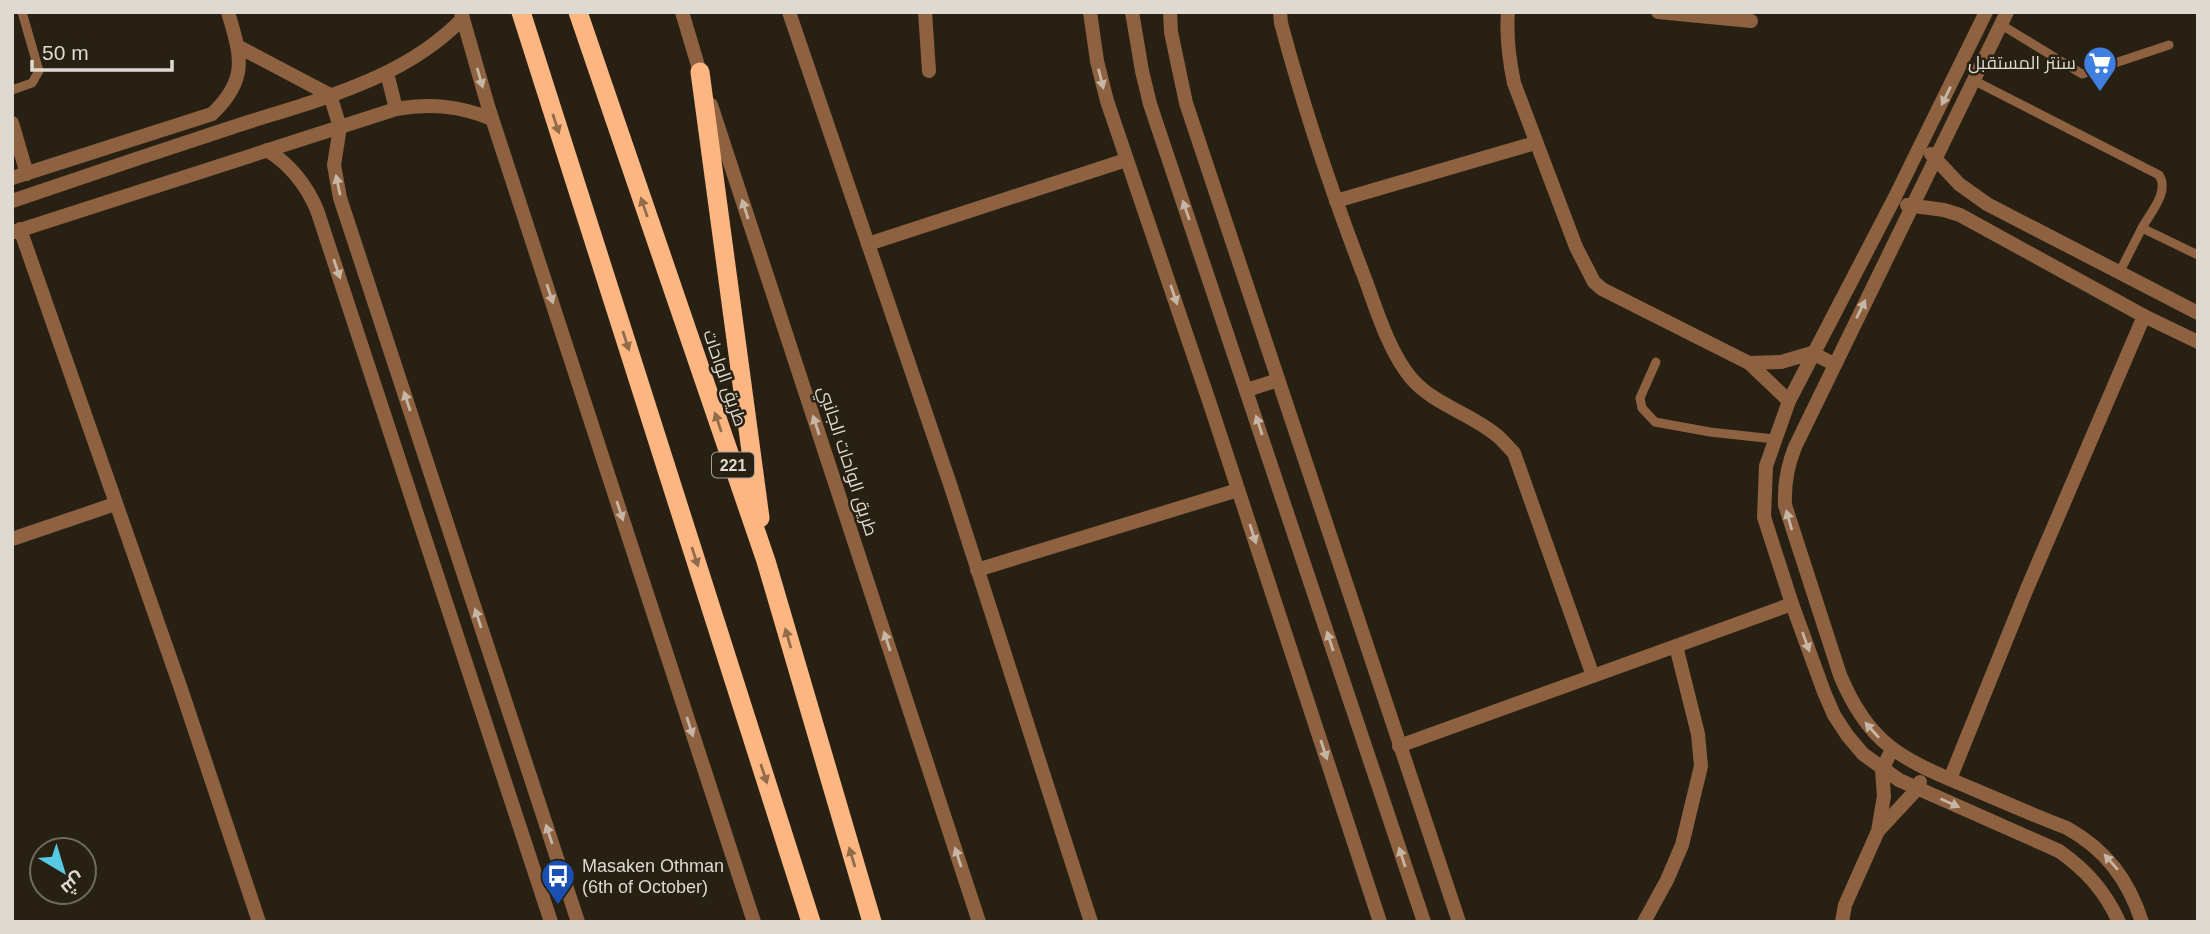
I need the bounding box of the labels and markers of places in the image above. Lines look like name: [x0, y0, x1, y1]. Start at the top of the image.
supermarket icon: سنتر المستقبل: [2081, 44, 2119, 93]
place label: سنتر المستقبل: [1968, 53, 2076, 74]
place label: Masaken Othman (6th of October): [582, 856, 724, 897]
bus stop icon: Masaken Othman (6th of October): [539, 857, 577, 906]

